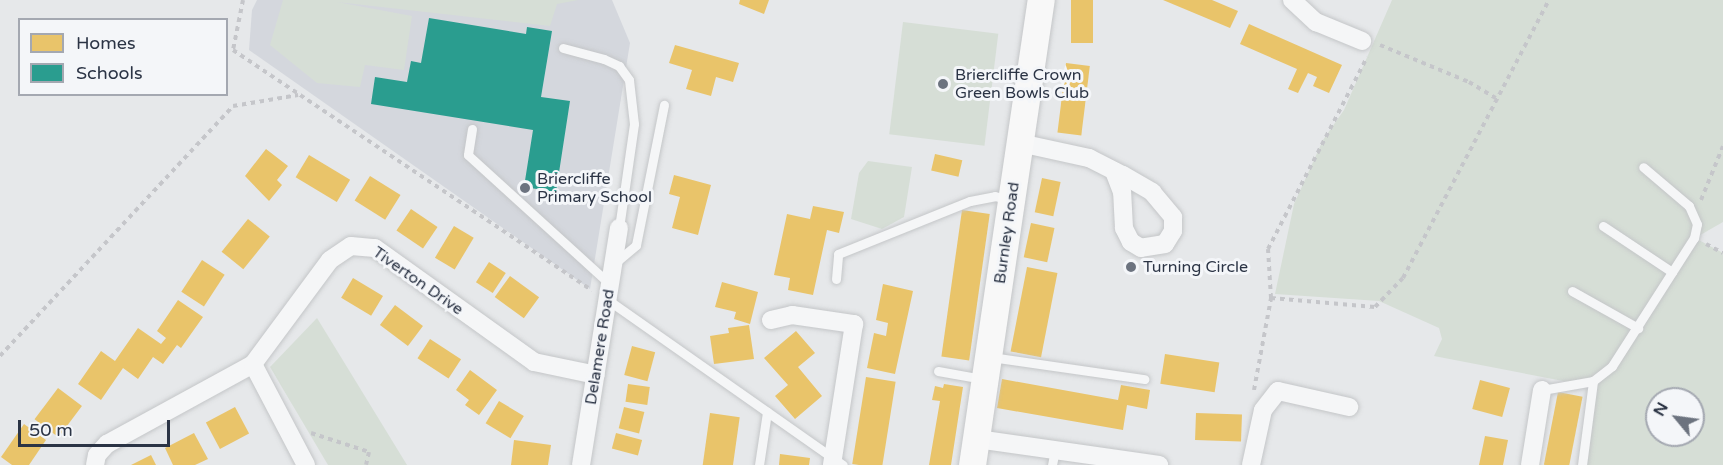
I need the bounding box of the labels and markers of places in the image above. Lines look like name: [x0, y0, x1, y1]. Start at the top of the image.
place label: Briercliffe Crown Green Bowls Club: [955, 65, 1089, 103]
marker: Briercliffe Crown Green Bowls Club: [936, 77, 950, 91]
place label: Briercliffe Primary School: [537, 169, 652, 207]
marker: Briercliffe Primary School: [518, 181, 532, 195]
place label: Turning Circle: [1143, 257, 1248, 277]
marker: Turning Circle: [1124, 260, 1138, 274]

